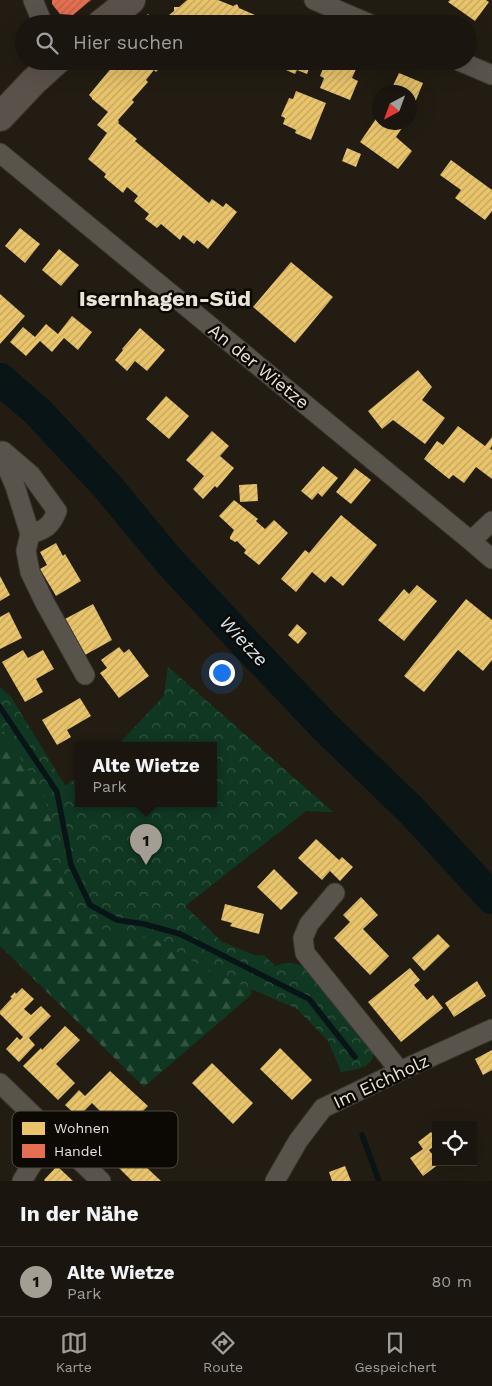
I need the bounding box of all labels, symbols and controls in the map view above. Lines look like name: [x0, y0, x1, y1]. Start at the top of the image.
search box: [15, 15, 477, 70]
icon: search: [33, 29, 61, 57]
text: Hier suchen: [73, 31, 184, 54]
north arrow: [372, 85, 417, 130]
district label: Isernhagen-Süd: [79, 286, 251, 311]
street label: An der Wietze: [205, 319, 313, 413]
water label: Wietze: [215, 611, 273, 671]
your location: [209, 660, 235, 686]
popup: [75, 742, 217, 807]
text: Alte Wietze: [92, 754, 200, 777]
text: Park: [92, 777, 127, 796]
pin: 1: [130, 824, 162, 865]
street label: Im Eichholz: [330, 1050, 432, 1112]
legend: [12, 1111, 178, 1168]
text: Wohnen: [54, 1120, 109, 1136]
map controls: [432, 1121, 477, 1166]
button: locate: [432, 1121, 477, 1166]
text: Handel: [54, 1143, 103, 1159]
text: In der Nähe: [20, 1201, 139, 1226]
text: Alte Wietze: [67, 1261, 175, 1284]
text: 1: [33, 1272, 39, 1291]
text: 80 m: [431, 1272, 472, 1291]
text: Park: [67, 1284, 101, 1303]
tab: Karte: [56, 1329, 92, 1375]
tab: Route: [203, 1329, 243, 1375]
tab: Gespeichert: [354, 1329, 436, 1375]

